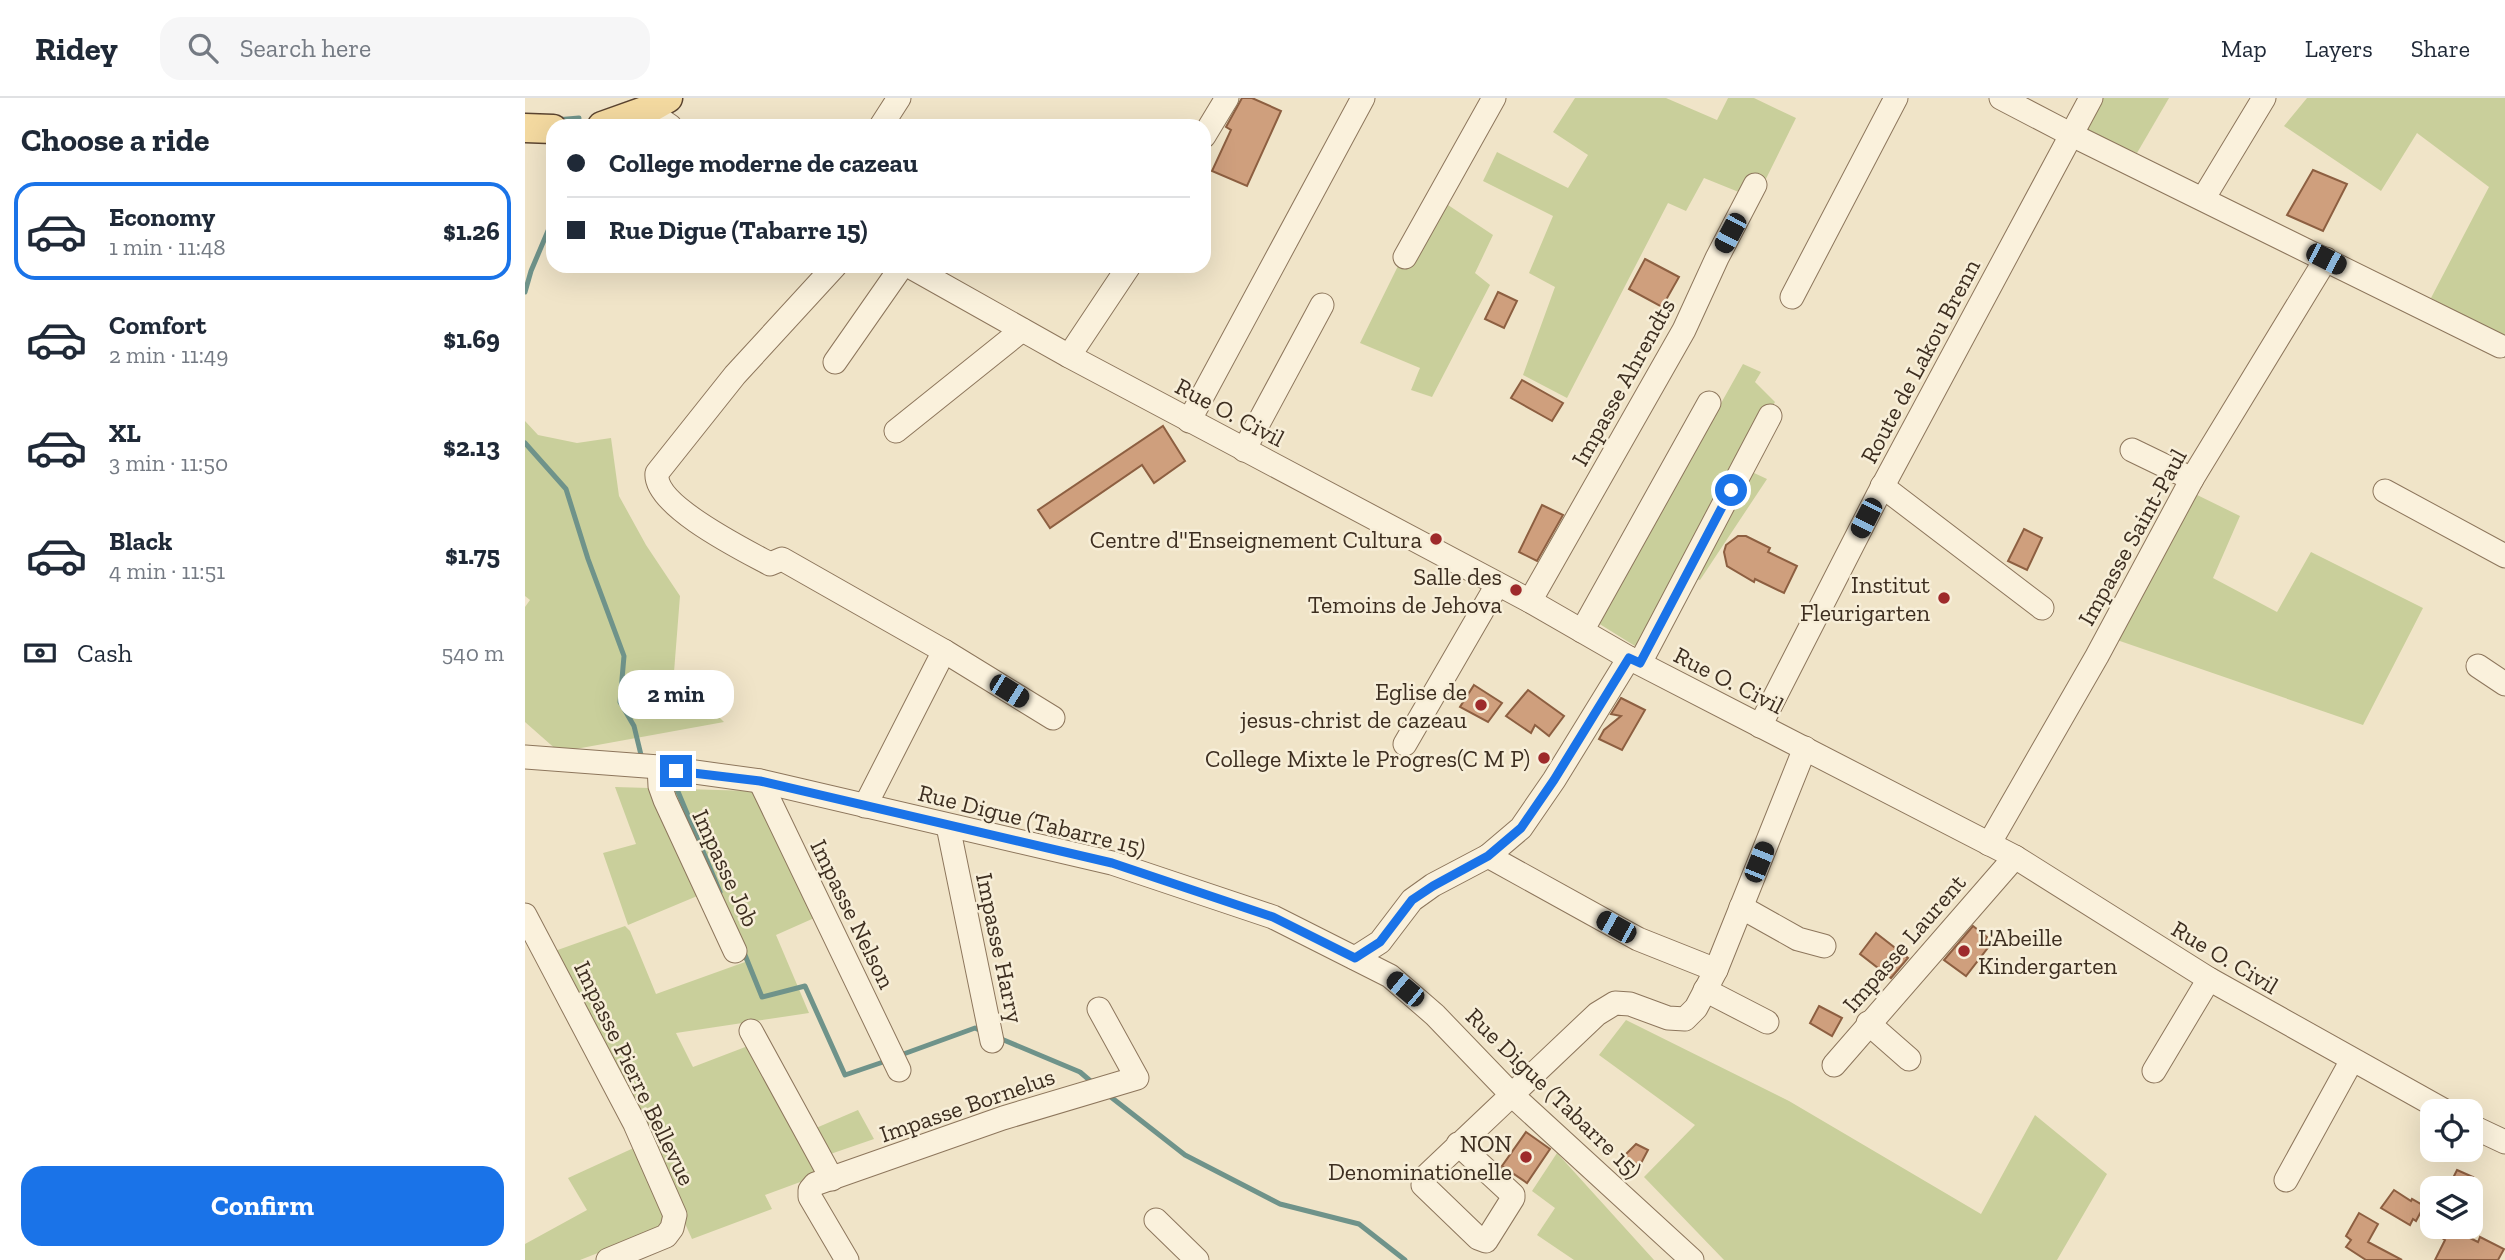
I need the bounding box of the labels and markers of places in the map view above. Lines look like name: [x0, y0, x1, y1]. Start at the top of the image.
place label: Centre d"Enseignement Cultura: [1090, 525, 1422, 554]
marker: Centre d"Enseignement Cultura: [1428, 531, 1444, 547]
place label: Salle des Temoins de Jehova: [1308, 562, 1502, 619]
place label: Institut Fleurigarten: [1800, 570, 1930, 627]
marker: Salle des Temoins de Jehova: [1508, 582, 1524, 598]
marker: Institut Fleurigarten: [1936, 590, 1952, 606]
place label: Eglise de jesus-christ de cazeau: [1240, 677, 1468, 734]
marker: Eglise de jesus-christ de cazeau: [1473, 697, 1489, 713]
place label: College Mixte le Progres(C M P): [1205, 744, 1530, 773]
marker: College Mixte le Progres(C M P): [1536, 750, 1552, 766]
place label: L'Abeille Kindergarten: [1978, 923, 2117, 980]
marker: L'Abeille Kindergarten: [1956, 943, 1972, 959]
place label: NON Denominationelle: [1328, 1129, 1512, 1186]
marker: NON Denominationelle: [1518, 1149, 1534, 1165]

